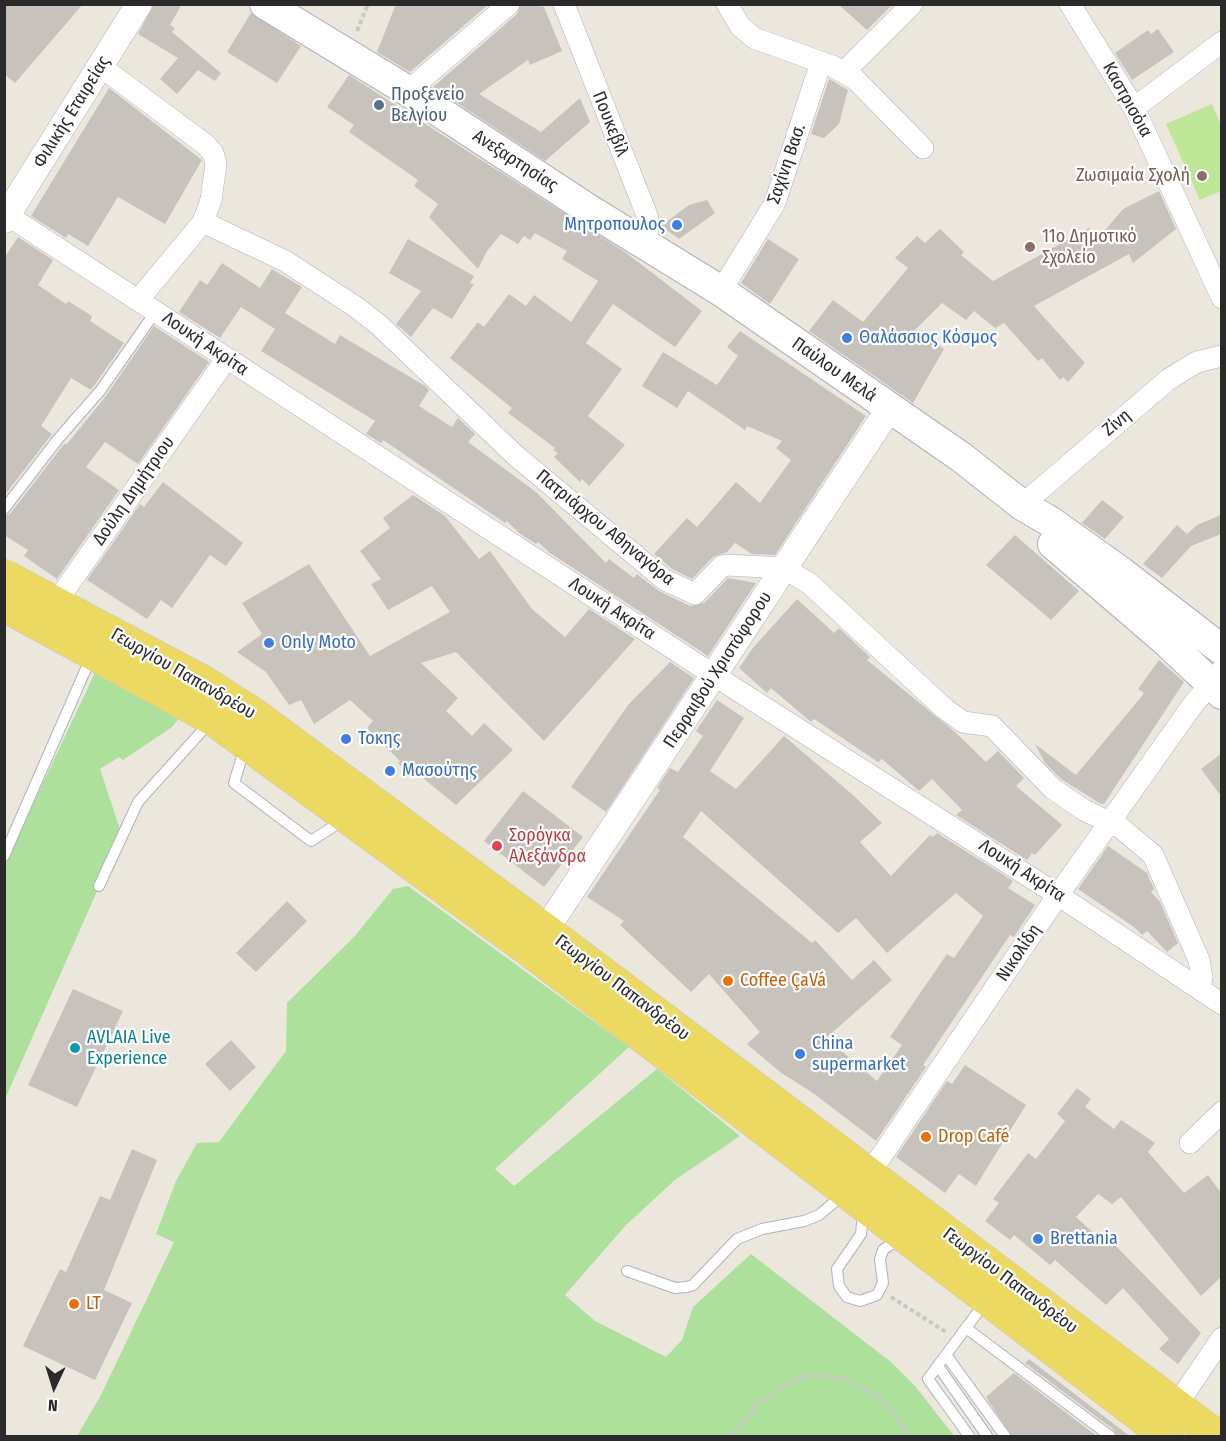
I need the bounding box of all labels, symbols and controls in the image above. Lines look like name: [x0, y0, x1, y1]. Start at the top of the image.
street label: Φιλικής Εταιρείας: [29, 52, 115, 172]
street label: Καστρισόια: [1098, 59, 1156, 141]
place label: Προξενείο Βελγίου: [391, 84, 464, 127]
street label: Πουκεβίλ: [587, 88, 633, 160]
marker: Προξενείο Βελγίου: [372, 98, 386, 112]
street label: Σαχίνη Βασ.: [763, 121, 811, 207]
street label: Ανεξαρτησίας: [468, 125, 562, 197]
place label: Ζωσιμαία Σχολή: [1076, 165, 1190, 187]
marker: Ζωσιμαία Σχολή: [1195, 169, 1209, 183]
place label: Μητροπουλος: [564, 214, 665, 236]
marker: Μητροπουλος: [670, 218, 684, 232]
place label: 11ο Δημοτικό Σχολείο: [1042, 226, 1137, 268]
marker: 11ο Δημοτικό Σχολείο: [1023, 240, 1037, 254]
street label: Λουκή Ακρίτα: [158, 307, 252, 381]
place label: Θαλάσσιος Κόσμος: [859, 327, 997, 349]
marker: Θαλάσσιος Κόσμος: [840, 331, 854, 345]
street label: Παύλου Μελά: [787, 333, 881, 407]
street label: Ζίνη: [1098, 405, 1136, 441]
street label: Δούλη Δημήτριου: [88, 432, 180, 550]
street label: Πατριάρχου Αθηναγόρα: [531, 465, 679, 591]
street label: Λουκή Ακρίτα: [565, 573, 659, 645]
street label: Περραιβού Χριστόφορου: [659, 588, 777, 752]
street label: Γεωργίου Παπανδρέου: [107, 624, 259, 724]
place label: Only Moto: [281, 632, 356, 654]
marker: Only Moto: [262, 636, 276, 650]
place label: Τοκης: [358, 728, 400, 750]
marker: Τοκης: [339, 732, 353, 746]
place label: Μασούτης: [402, 760, 477, 782]
marker: Μασούτης: [383, 764, 397, 778]
place label: Σορόγκα Αλεξάνδρα: [509, 825, 586, 868]
street label: Λουκή Ακρίτα: [975, 835, 1069, 907]
marker: Σορόγκα Αλεξάνδρα: [490, 839, 504, 853]
street label: Νικολίδη: [992, 920, 1046, 986]
street label: Γεωργίου Παπανδρέου: [550, 930, 694, 1046]
place label: Coffee ÇaVá: [740, 970, 826, 992]
marker: Coffee ÇaVá: [721, 974, 735, 988]
place label: AVLAIA Live Experience: [87, 1027, 171, 1070]
place label: China supermarket: [812, 1033, 906, 1076]
marker: AVLAIA Live Experience: [68, 1041, 82, 1055]
marker: China supermarket: [793, 1047, 807, 1061]
place label: Drop Café: [938, 1126, 1010, 1148]
marker: Drop Café: [919, 1130, 933, 1144]
street label: Γεωργίου Παπανδρέου: [938, 1223, 1082, 1339]
place label: Brettania: [1050, 1228, 1118, 1250]
marker: Brettania: [1031, 1232, 1045, 1246]
place label: LT: [86, 1293, 101, 1315]
marker: LT: [67, 1297, 81, 1311]
north arrow: [24, 1357, 84, 1417]
text: N: [47, 1396, 58, 1415]

